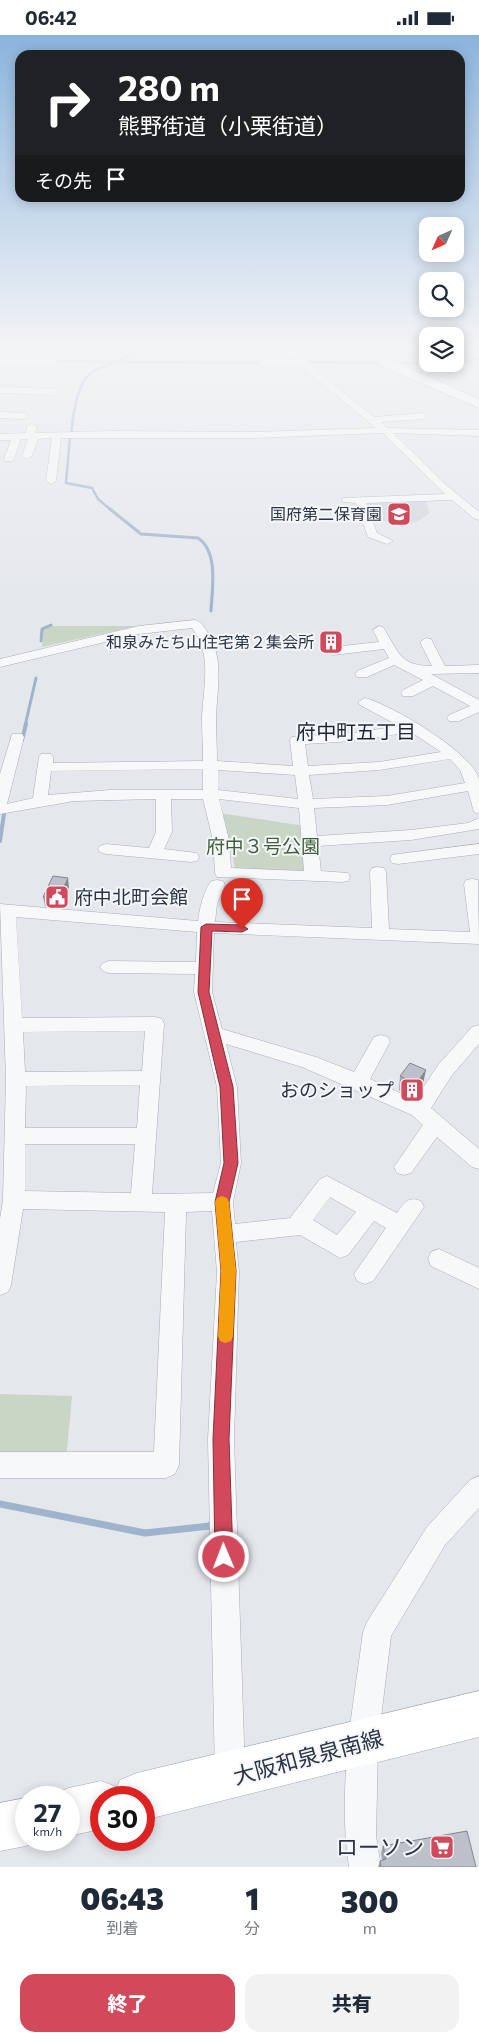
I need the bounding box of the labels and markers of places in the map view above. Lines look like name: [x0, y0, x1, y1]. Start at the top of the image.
school or university icon: 国府第二保育園: [386, 501, 412, 527]
place label: 国府第二保育園: [270, 504, 382, 523]
building icon: 和泉みたち山住宅第２集会所: [318, 629, 344, 655]
place label: 和泉みたち山住宅第２集会所: [106, 632, 314, 651]
pin: [221, 878, 263, 929]
public building icon: 府中北町会館: [44, 884, 70, 910]
place label: 府中北町会館: [74, 885, 188, 908]
building icon: おのショップ: [399, 1077, 425, 1103]
place label: おのショップ: [280, 1078, 394, 1101]
place label: ローソン: [336, 1833, 424, 1860]
supermarket icon: ローソン: [429, 1834, 455, 1860]

